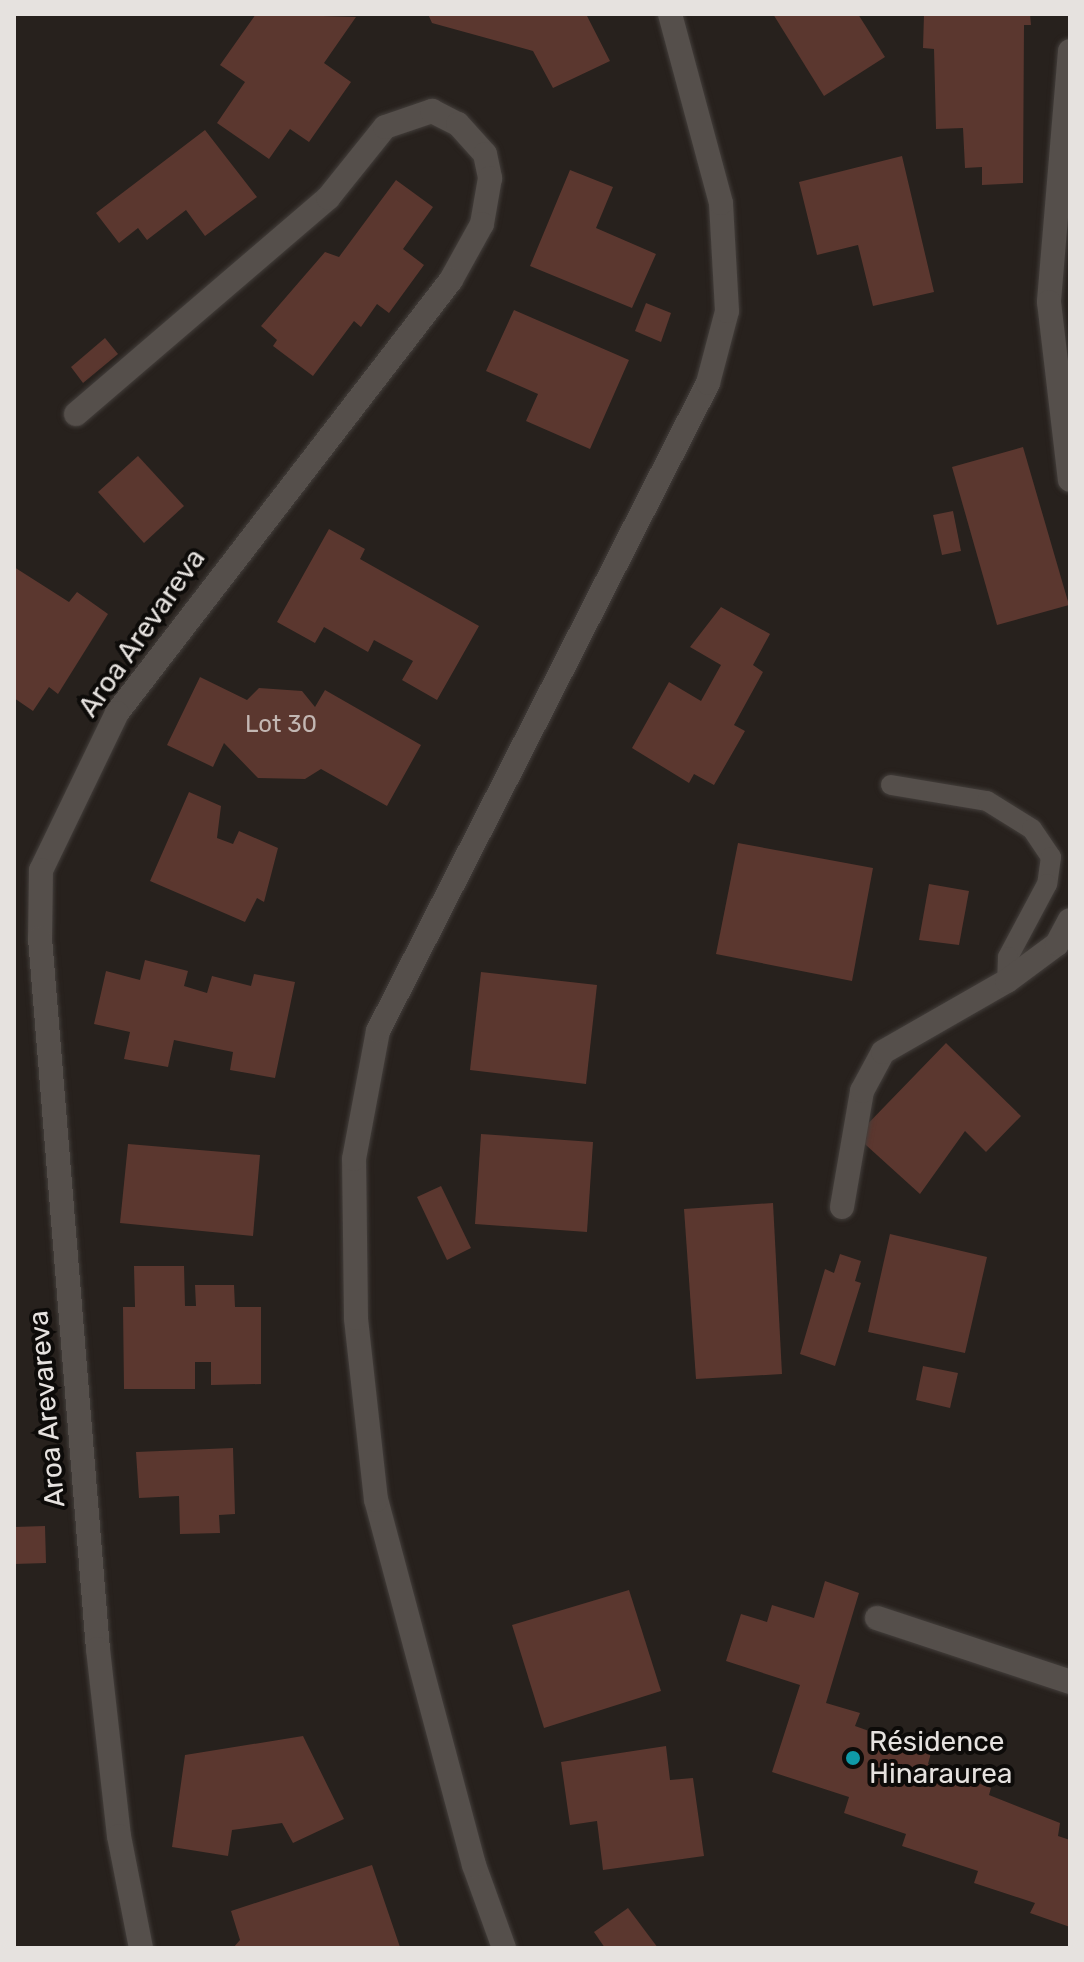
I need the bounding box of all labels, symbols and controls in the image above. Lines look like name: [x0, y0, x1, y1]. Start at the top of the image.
street label: Aroa Arevareva: [71, 542, 213, 724]
house number: Lot 30: [245, 711, 317, 739]
street label: Aroa Arevareva: [22, 1309, 72, 1509]
place label: Résidence Hinaraurea: [869, 1725, 1012, 1791]
marker: Résidence Hinaraurea: [844, 1749, 862, 1767]

